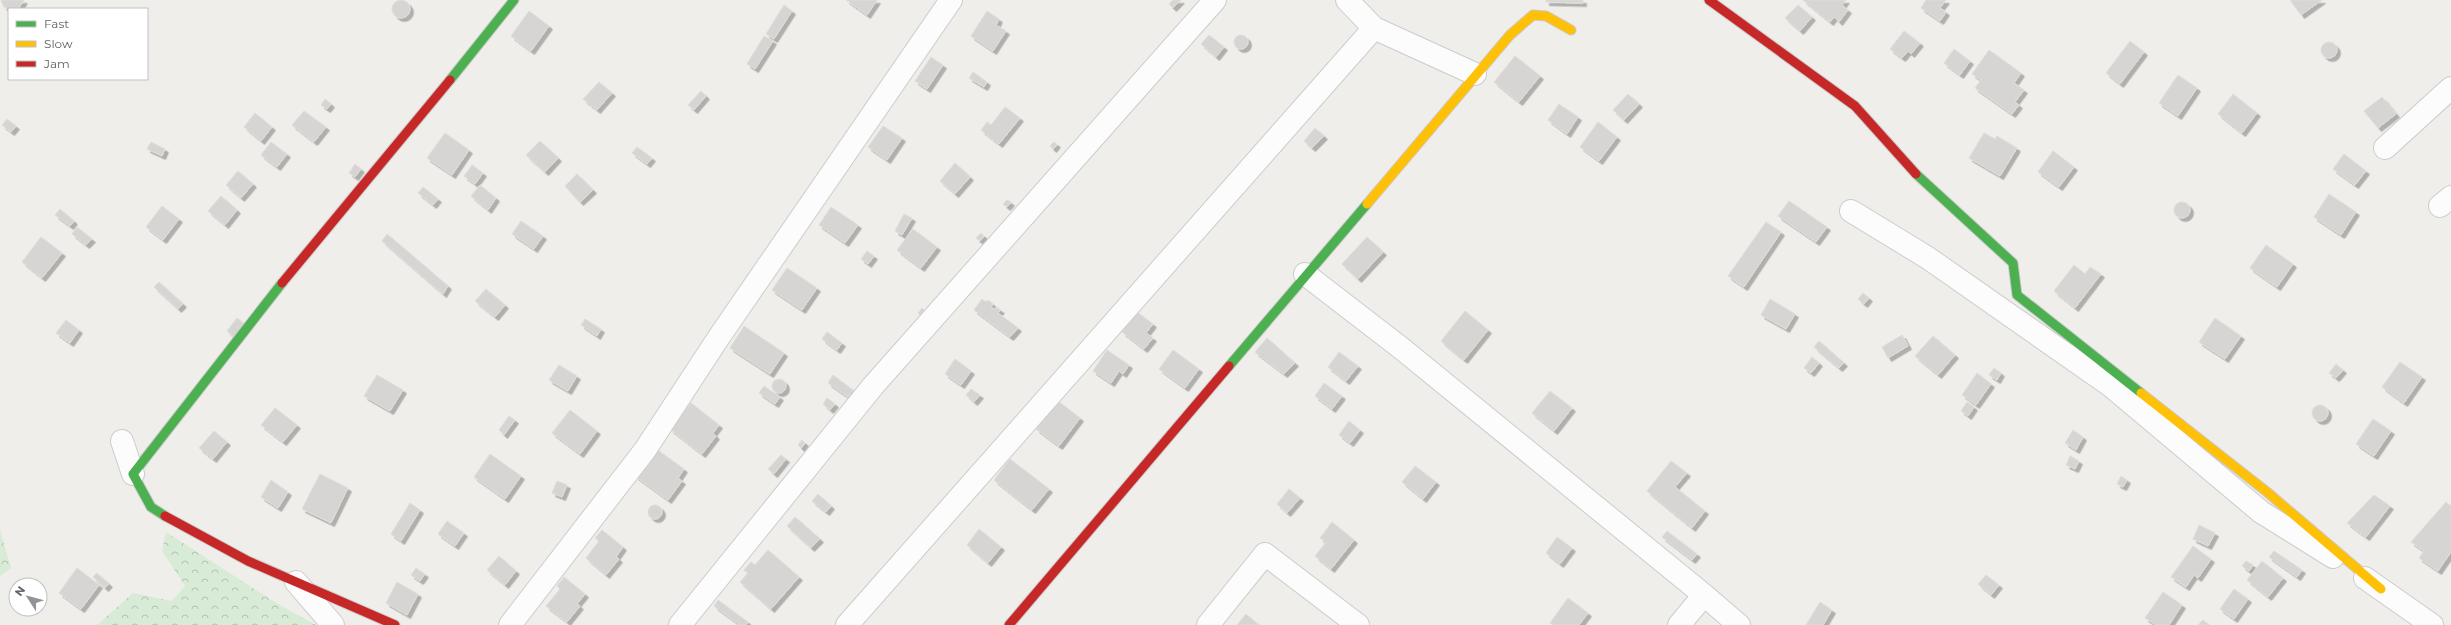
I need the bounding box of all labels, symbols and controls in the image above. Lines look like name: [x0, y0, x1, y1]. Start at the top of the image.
legend: [8, 8, 148, 80]
text: Fast: [44, 16, 69, 31]
text: Slow: [44, 36, 73, 51]
text: Jam: [43, 56, 70, 71]
north arrow: [8, 577, 48, 617]
text: N: [12, 583, 28, 599]

